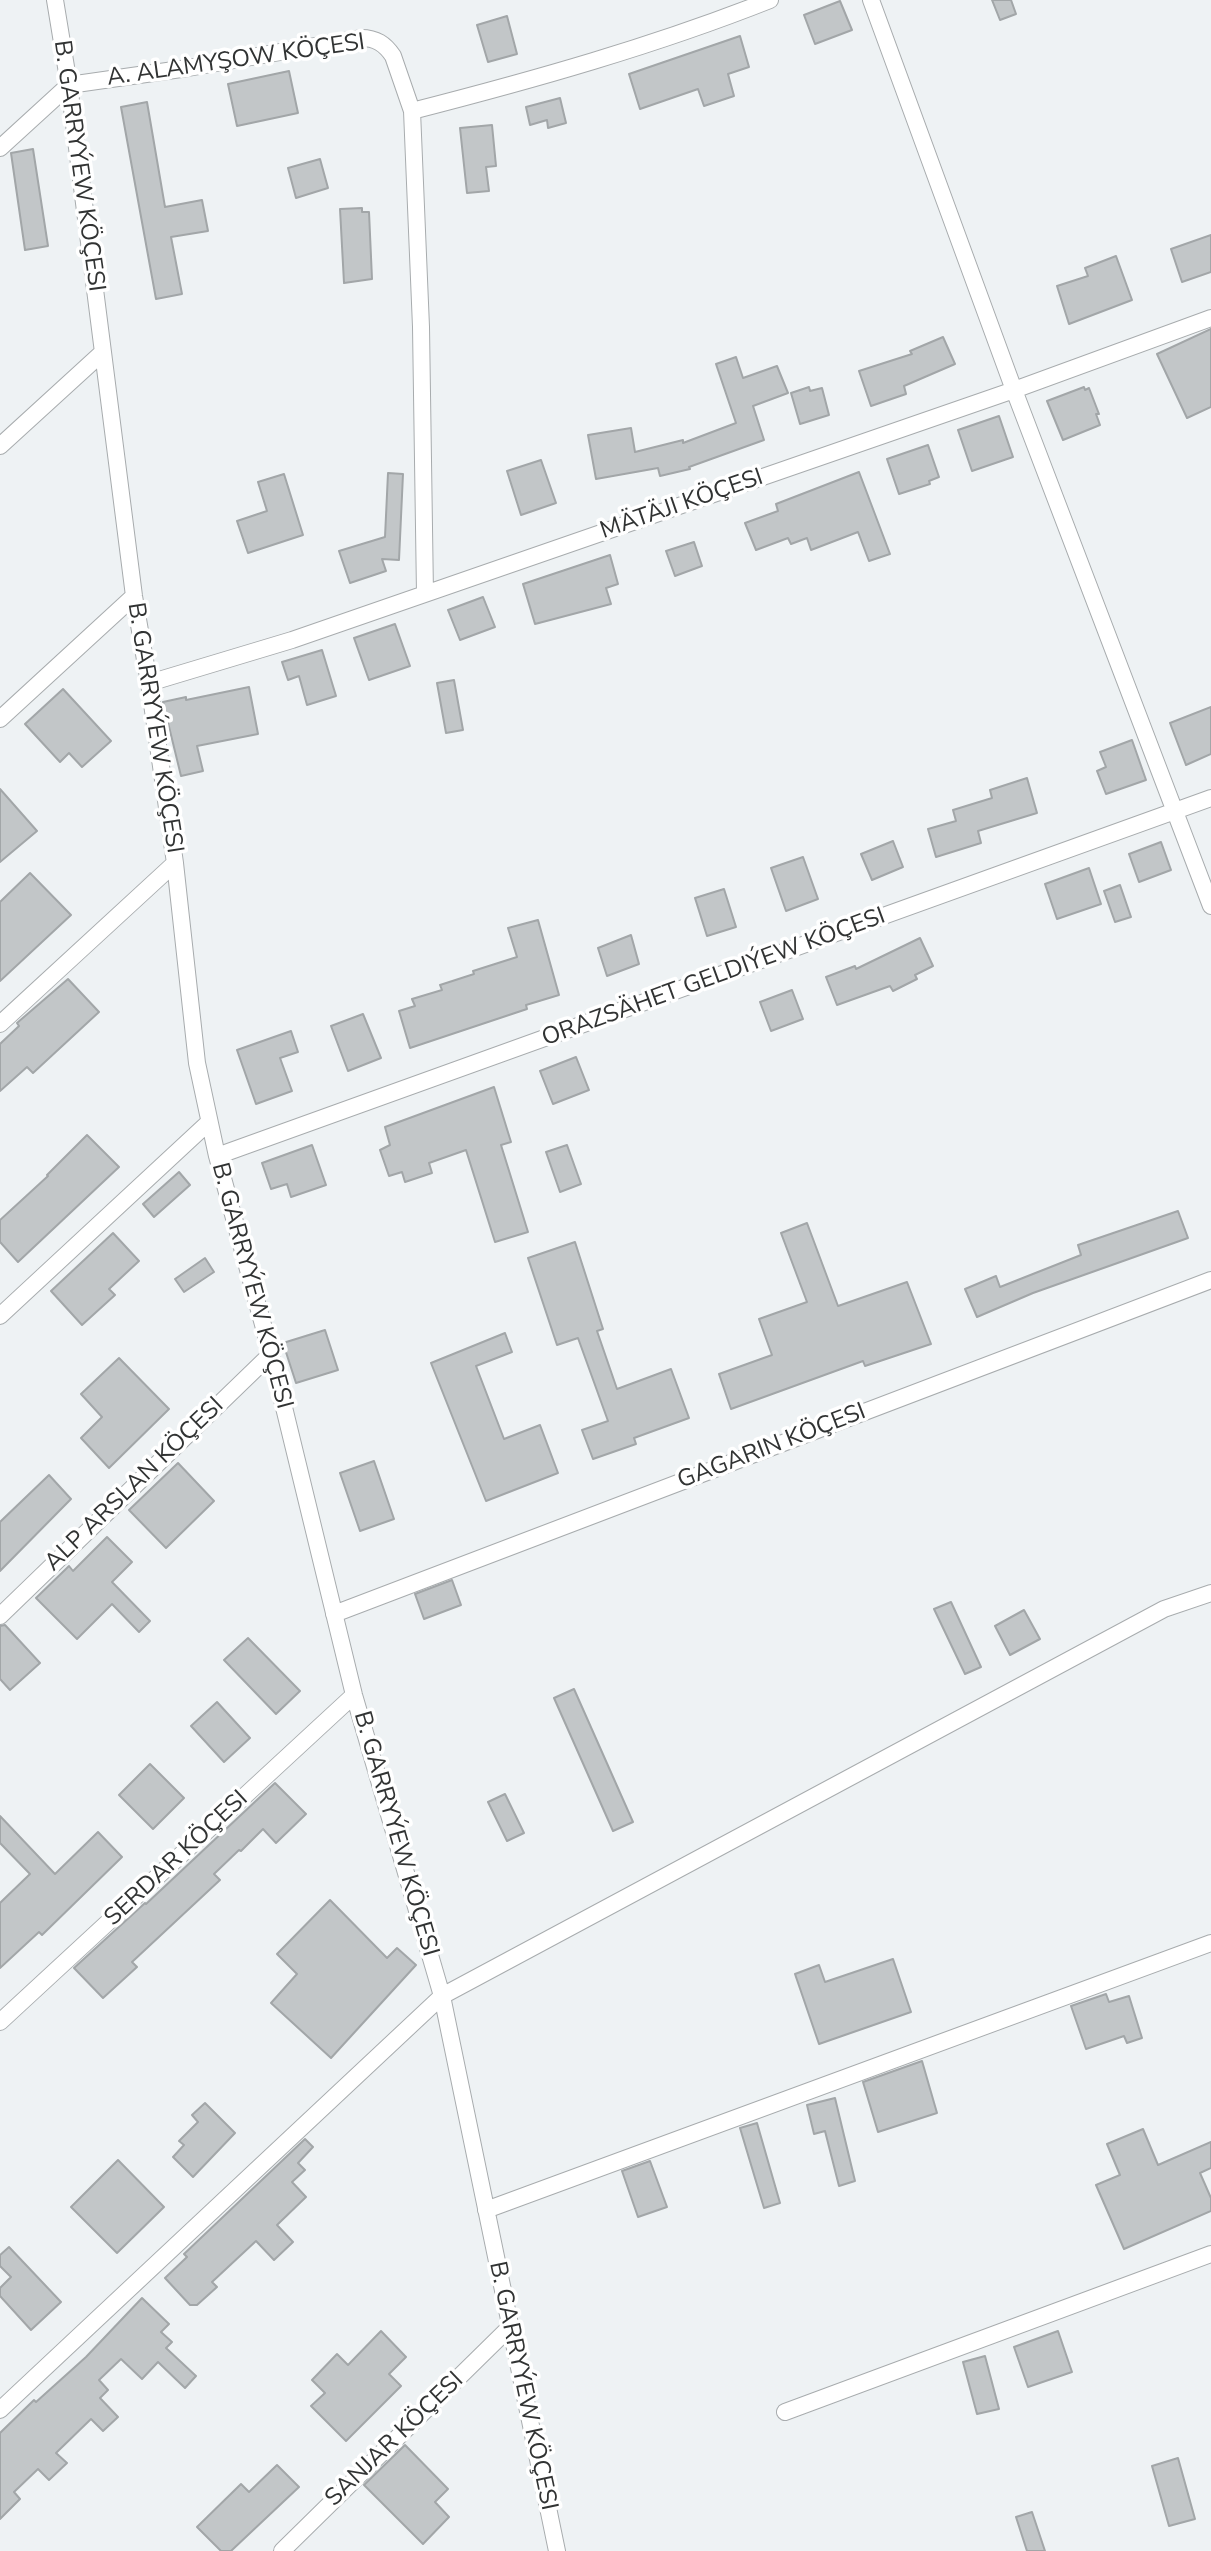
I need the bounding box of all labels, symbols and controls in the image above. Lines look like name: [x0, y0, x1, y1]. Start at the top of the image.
street label: A. ALAMYŞOW KÖÇESI: [105, 29, 367, 93]
street label: B. GARRYÝEW KÖÇESI: [46, 38, 110, 294]
street label: MÄTÄJI KÖÇESI: [597, 464, 767, 546]
street label: B. GARRYÝEW KÖÇESI: [120, 601, 188, 855]
street label: ORAZSÄHET GELDIÝEW KÖÇESI: [538, 902, 890, 1054]
street label: B. GARRYÝEW KÖÇESI: [204, 1160, 298, 1412]
street label: ALP ARSLAN KÖÇESI: [40, 1392, 230, 1578]
street label: GAGARIN KÖÇESI: [674, 1398, 870, 1496]
street label: B. GARRYÝEW KÖÇESI: [346, 1708, 444, 1960]
street label: SERDAR KÖÇESI: [99, 1785, 255, 1933]
street label: B. GARRYÝEW KÖÇESI: [482, 2259, 562, 2513]
street label: SANJAR KÖÇESI: [320, 2367, 470, 2513]

